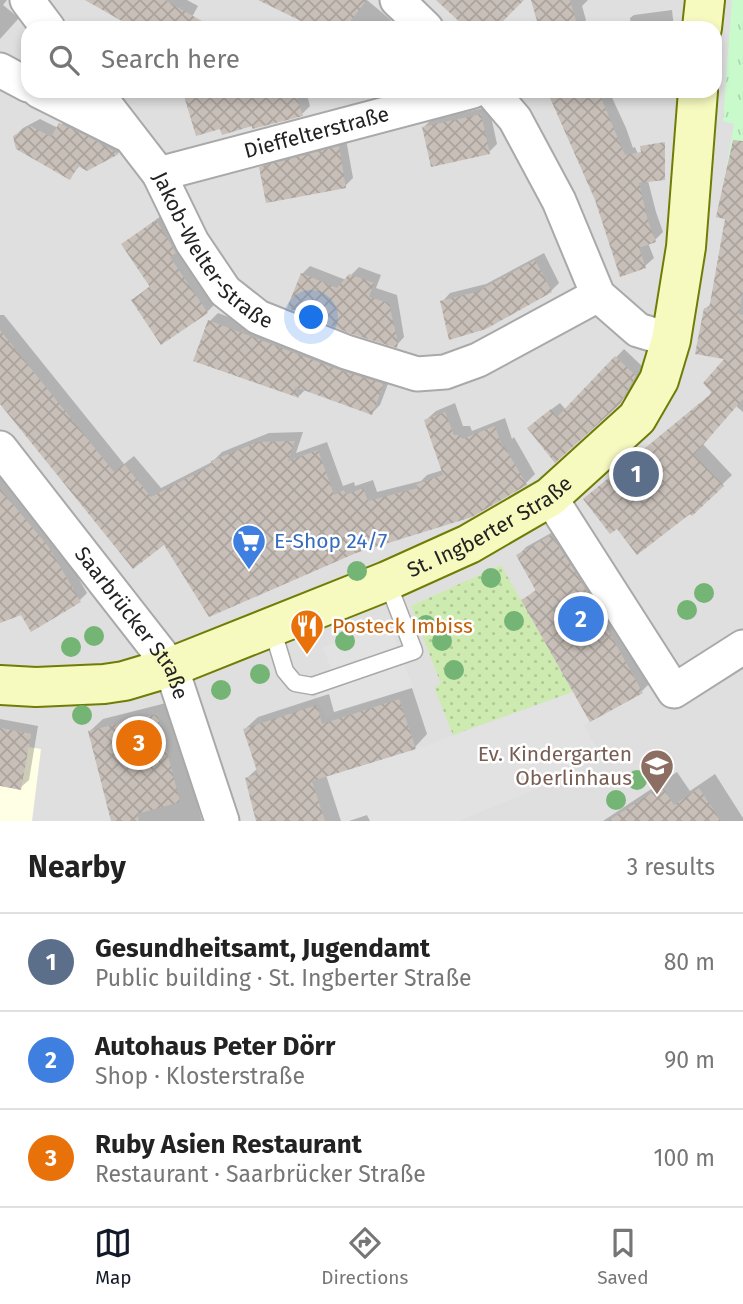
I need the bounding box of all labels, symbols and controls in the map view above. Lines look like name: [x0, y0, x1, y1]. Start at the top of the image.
search box: [21, 21, 722, 98]
icon: search: [45, 41, 83, 79]
text: Search here: [101, 44, 240, 75]
street label: Dieffelterstraße: [241, 101, 392, 164]
street label: Jakob-Welter-Straße: [147, 168, 276, 334]
your location: [294, 300, 328, 334]
pin: 1: [613, 448, 659, 500]
street label: St. Ingberter Straße: [403, 470, 577, 583]
supermarket icon: E-Shop 24/7: [230, 522, 268, 571]
place label: E-Shop 24/7: [274, 528, 387, 554]
street label: Saarbrücker Straße: [69, 541, 194, 703]
pin: 2: [558, 593, 604, 645]
restaurant icon: Posteck Imbiss: [288, 607, 326, 656]
place label: Posteck Imbiss: [332, 613, 473, 639]
pin: 3: [116, 717, 162, 769]
place label: Ev. Kindergarten Oberlinhaus: [478, 741, 632, 791]
school or university icon: Ev. Kindergarten Oberlinhaus: [638, 747, 676, 796]
text: Nearby: [28, 849, 126, 885]
text: 3 results: [627, 853, 715, 881]
text: Gesundheitsamt, Jugendamt: [95, 933, 430, 964]
text: 1: [46, 948, 56, 976]
text: 80 m: [664, 948, 715, 976]
text: Public building · St. Ingberter Straße: [95, 964, 472, 992]
text: Autohaus Peter Dörr: [95, 1031, 335, 1062]
text: 2: [45, 1046, 57, 1074]
text: 90 m: [664, 1046, 715, 1074]
text: Shop · Klosterstraße: [95, 1062, 305, 1090]
text: Ruby Asien Restaurant: [95, 1129, 362, 1160]
text: 3: [45, 1144, 57, 1172]
text: 100 m: [654, 1144, 715, 1172]
text: Restaurant · Saarbrücker Straße: [95, 1160, 426, 1188]
tab: Map: [94, 1224, 132, 1289]
tab: Directions: [321, 1224, 408, 1289]
tab: Saved: [597, 1224, 649, 1289]

